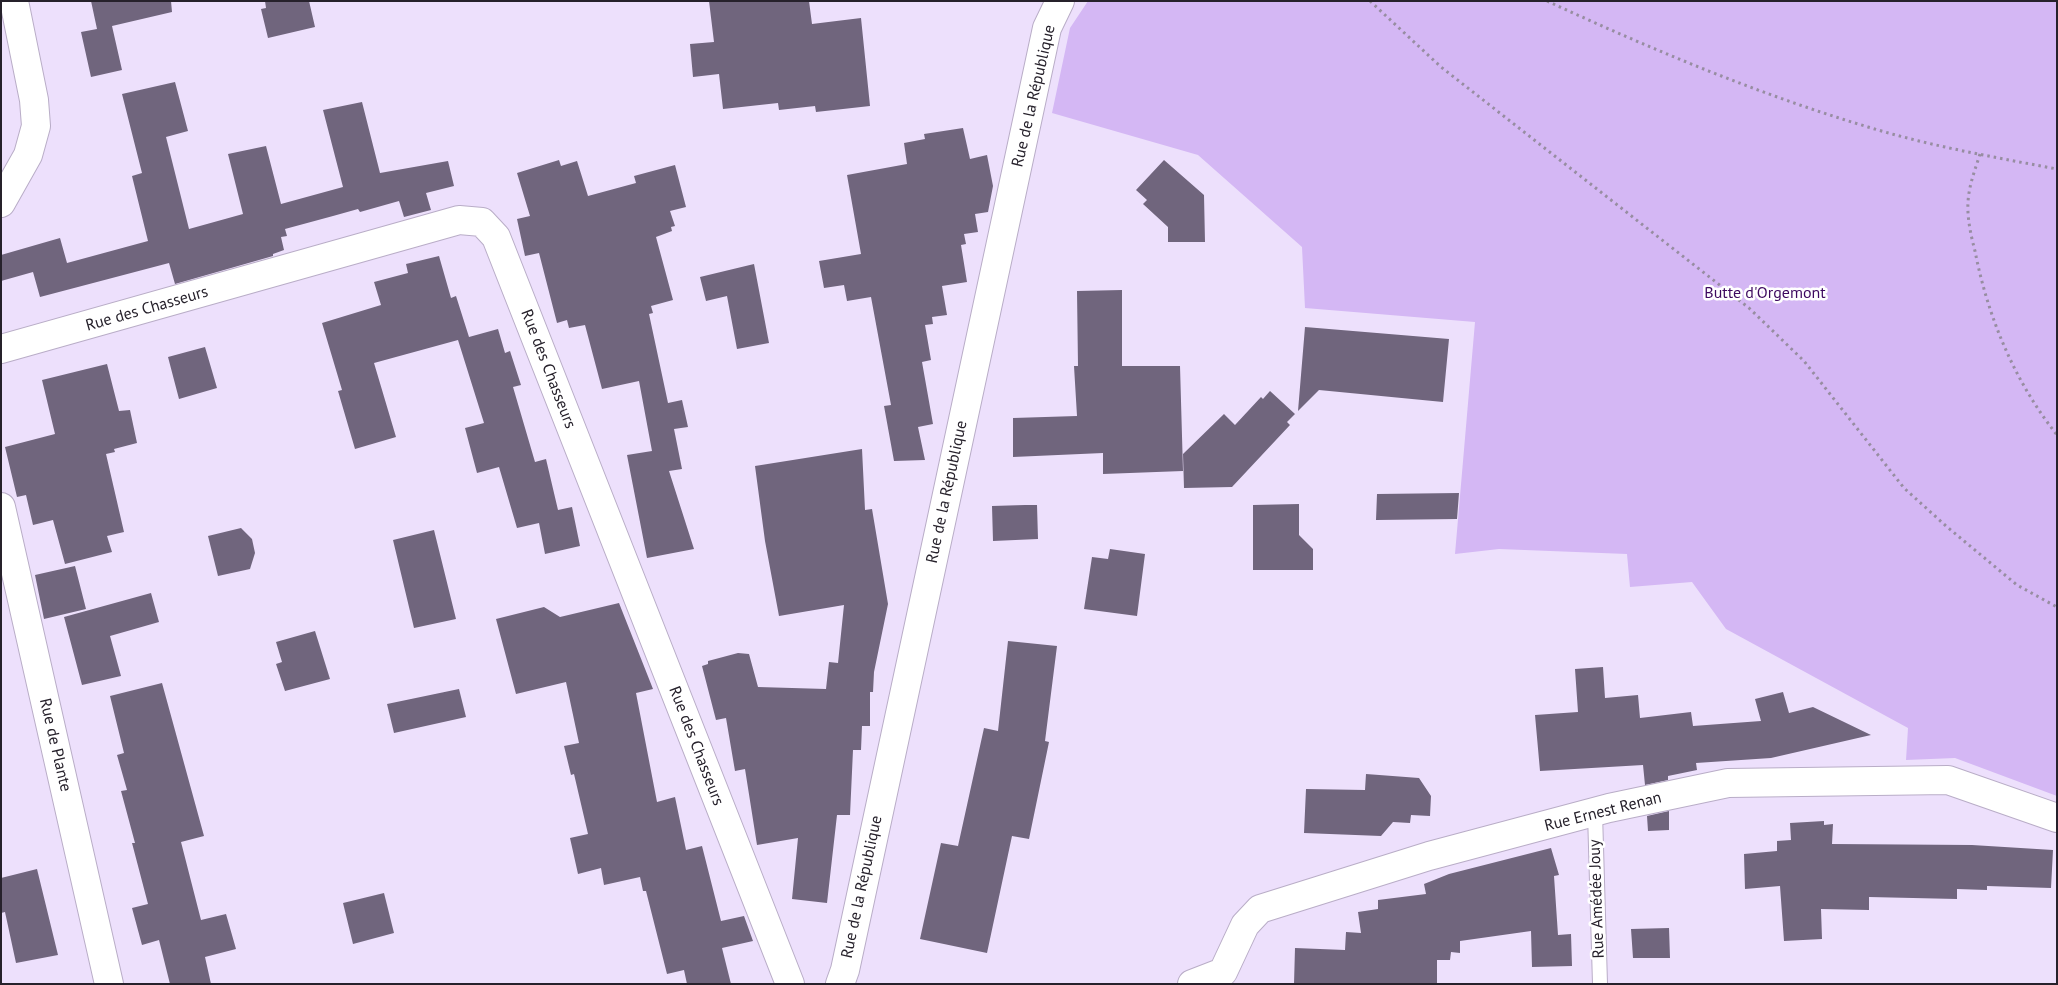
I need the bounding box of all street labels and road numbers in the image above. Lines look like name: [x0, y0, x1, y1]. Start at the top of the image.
street label: Rue de la République: [1008, 23, 1060, 169]
street label: Rue des Chasseurs: [84, 282, 210, 336]
street label: Rue des Chasseurs: [516, 307, 580, 431]
street label: Rue de la République: [922, 419, 972, 565]
street label: Rue des Chasseurs: [664, 684, 728, 808]
street label: Rue de Plante: [35, 697, 75, 793]
street label: Rue Ernest Renan: [1542, 788, 1664, 836]
street label: Rue de la République: [837, 814, 887, 960]
street label: Rue Amédée Jouy: [1585, 839, 1609, 959]

